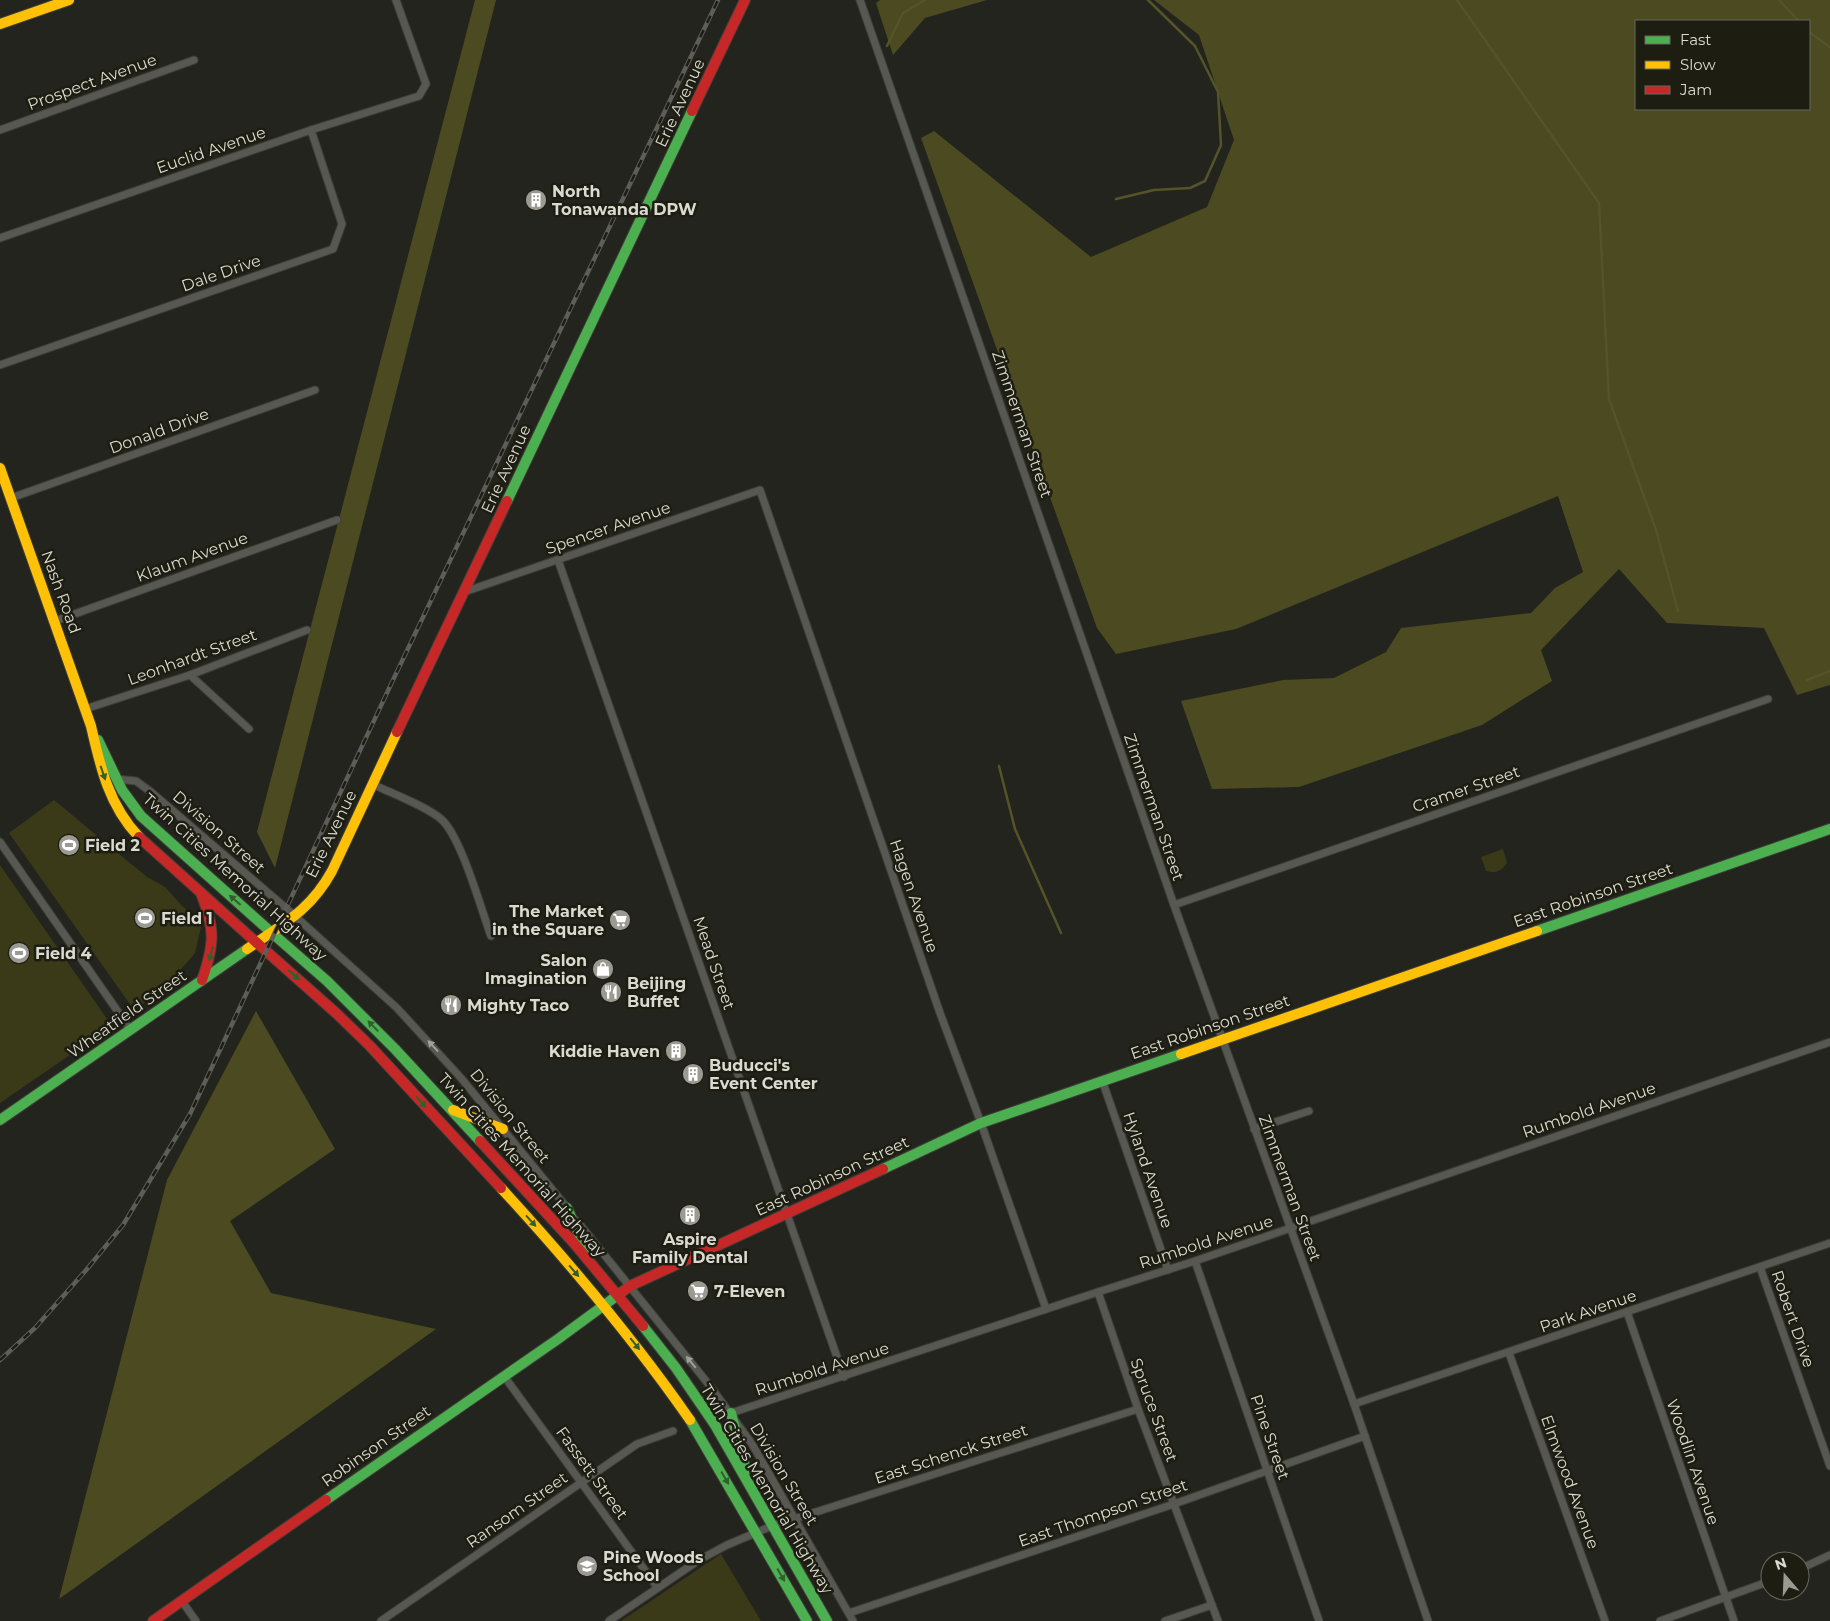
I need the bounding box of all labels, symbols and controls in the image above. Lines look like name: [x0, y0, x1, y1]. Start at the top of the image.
legend: [1635, 20, 1810, 110]
text: Fast: [1680, 30, 1711, 49]
street label: Prospect Avenue: [25, 50, 159, 114]
text: Slow: [1680, 55, 1716, 74]
street label: Erie Avenue: [651, 56, 709, 150]
text: Jam: [1679, 80, 1712, 99]
street label: Euclid Avenue: [154, 122, 268, 178]
place label: North Tonawanda DPW: [552, 182, 697, 219]
building icon: North Tonawanda DPW: [524, 188, 548, 212]
street label: Dale Drive: [179, 251, 263, 295]
street label: Zimmerman Street: [988, 348, 1056, 501]
street label: Donald Drive: [107, 404, 211, 458]
street label: Erie Avenue: [477, 422, 535, 516]
street label: Spencer Avenue: [543, 498, 673, 558]
street label: Klaum Avenue: [134, 528, 250, 586]
street label: Nash Road: [37, 548, 85, 636]
street label: Leonhardt Street: [125, 625, 260, 689]
street label: Zimmerman Street: [1120, 731, 1188, 884]
street label: Cramer Street: [1410, 762, 1523, 816]
one-way arrow: [100, 766, 107, 781]
street label: Division Street: [169, 787, 269, 878]
street label: Erie Avenue: [302, 787, 360, 881]
street label: Twin Cities Memorial Highway: [139, 789, 331, 965]
sports icon: Field 2: [57, 833, 81, 857]
place label: Field 2: [85, 836, 140, 855]
street label: Hagen Avenue: [886, 837, 942, 955]
street label: East Robinson Street: [1511, 859, 1676, 931]
one-way arrow: [229, 895, 242, 906]
place label: The Market in the Square: [492, 902, 604, 939]
sports icon: Field 1: [133, 906, 157, 930]
supermarket icon: The Market in the Square: [608, 908, 632, 932]
place label: Field 1: [161, 909, 213, 928]
street label: Mead Street: [689, 914, 739, 1013]
sports icon: Field 4: [7, 941, 31, 965]
place label: Field 4: [35, 944, 92, 963]
one-way arrow: [206, 946, 214, 961]
place label: Salon Imagination: [485, 951, 587, 988]
shop icon: Salon Imagination: [591, 957, 615, 981]
street label: Wheatfield Street: [64, 966, 190, 1062]
one-way arrow: [287, 969, 299, 981]
place label: Beijing Buffet: [627, 974, 686, 1011]
restaurant icon: Beijing Buffet: [599, 980, 623, 1004]
street label: East Robinson Street: [1128, 991, 1293, 1063]
restaurant icon: Mighty Taco: [439, 993, 463, 1017]
place label: Mighty Taco: [467, 996, 569, 1015]
one-way arrow: [367, 1020, 379, 1032]
building icon: Kiddie Haven: [664, 1039, 688, 1063]
one-way arrow: [427, 1040, 439, 1052]
place label: Kiddie Haven: [549, 1042, 660, 1061]
place label: Buducci's Event Center: [709, 1056, 818, 1093]
building icon: Buducci's Event Center: [681, 1062, 705, 1086]
street label: Division Street: [466, 1065, 554, 1167]
street label: Twin Cities Memorial Highway: [434, 1069, 610, 1261]
street label: Rumbold Avenue: [1520, 1078, 1658, 1142]
one-way arrow: [415, 1095, 427, 1107]
street label: Hyland Avenue: [1119, 1109, 1177, 1231]
street label: Zimmerman Street: [1255, 1112, 1326, 1264]
street label: East Robinson Street: [752, 1132, 912, 1220]
building icon: Aspire Family Dental: [678, 1203, 702, 1227]
street label: Rumbold Avenue: [1137, 1211, 1275, 1273]
one-way arrow: [525, 1215, 537, 1227]
place label: Aspire Family Dental: [632, 1230, 748, 1267]
one-way arrow: [569, 1264, 580, 1277]
street label: Robert Drive: [1768, 1268, 1818, 1370]
supermarket icon: 7-Eleven: [686, 1279, 710, 1303]
place label: 7-Eleven: [714, 1282, 785, 1301]
street label: Park Avenue: [1537, 1286, 1639, 1336]
one-way arrow: [629, 1337, 640, 1350]
street label: Rumbold Avenue: [753, 1338, 891, 1400]
one-way arrow: [685, 1356, 696, 1369]
street label: Spruce Street: [1126, 1356, 1182, 1465]
street label: Twin Cities Memorial Highway: [697, 1381, 837, 1597]
street label: Pine Street: [1247, 1392, 1294, 1483]
street label: Woodlin Avenue: [1663, 1397, 1723, 1527]
street label: Robinson Street: [318, 1401, 435, 1491]
street label: Elmwood Avenue: [1537, 1412, 1603, 1552]
street label: Division Street: [746, 1419, 822, 1529]
street label: East Schenck Street: [872, 1420, 1030, 1488]
street label: Fassett Street: [552, 1423, 632, 1523]
street label: Ransom Street: [463, 1468, 572, 1552]
one-way arrow: [721, 1471, 730, 1484]
street label: East Thompson Street: [1016, 1475, 1191, 1551]
place label: Pine Woods School: [603, 1548, 704, 1585]
north arrow: [1760, 1551, 1810, 1601]
text: N: [1772, 1553, 1789, 1574]
school or university icon: Pine Woods School: [575, 1554, 599, 1578]
one-way arrow: [776, 1568, 785, 1581]

